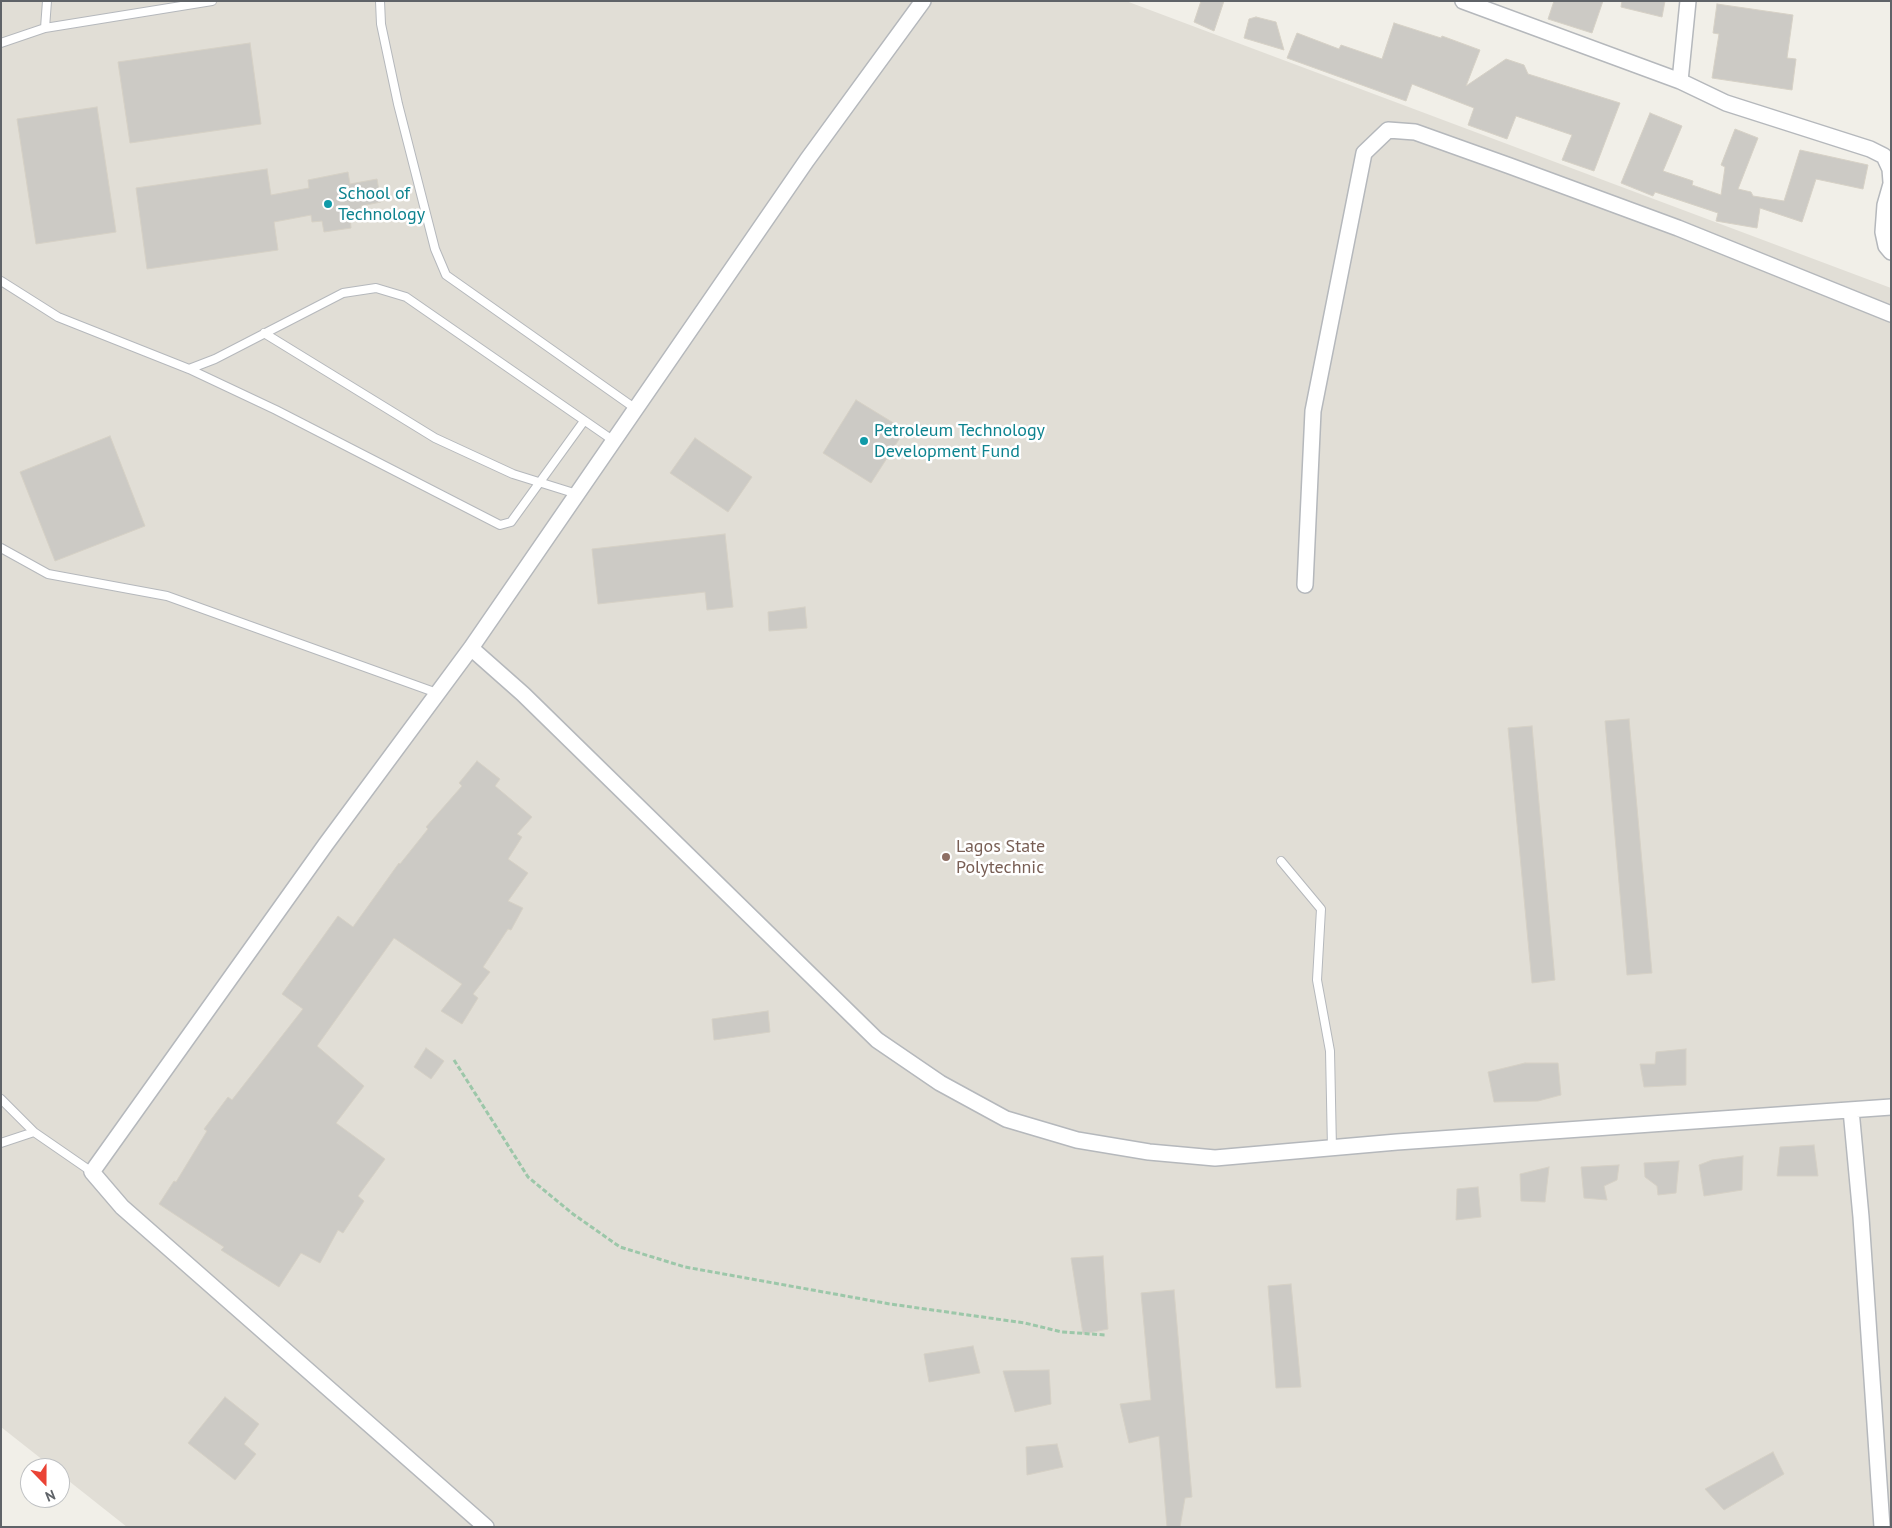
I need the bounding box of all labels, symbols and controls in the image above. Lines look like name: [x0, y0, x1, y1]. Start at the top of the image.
place label: School of Technology: [338, 183, 425, 225]
marker: School of Technology: [322, 198, 334, 210]
place label: Petroleum Technology Development Fund: [874, 420, 1045, 462]
marker: Petroleum Technology Development Fund: [858, 435, 870, 447]
place label: Lagos State Polytechnic: [956, 836, 1045, 879]
marker: Lagos State Polytechnic: [940, 851, 952, 863]
north arrow: [20, 1458, 70, 1508]
text: N: [43, 1486, 58, 1506]

